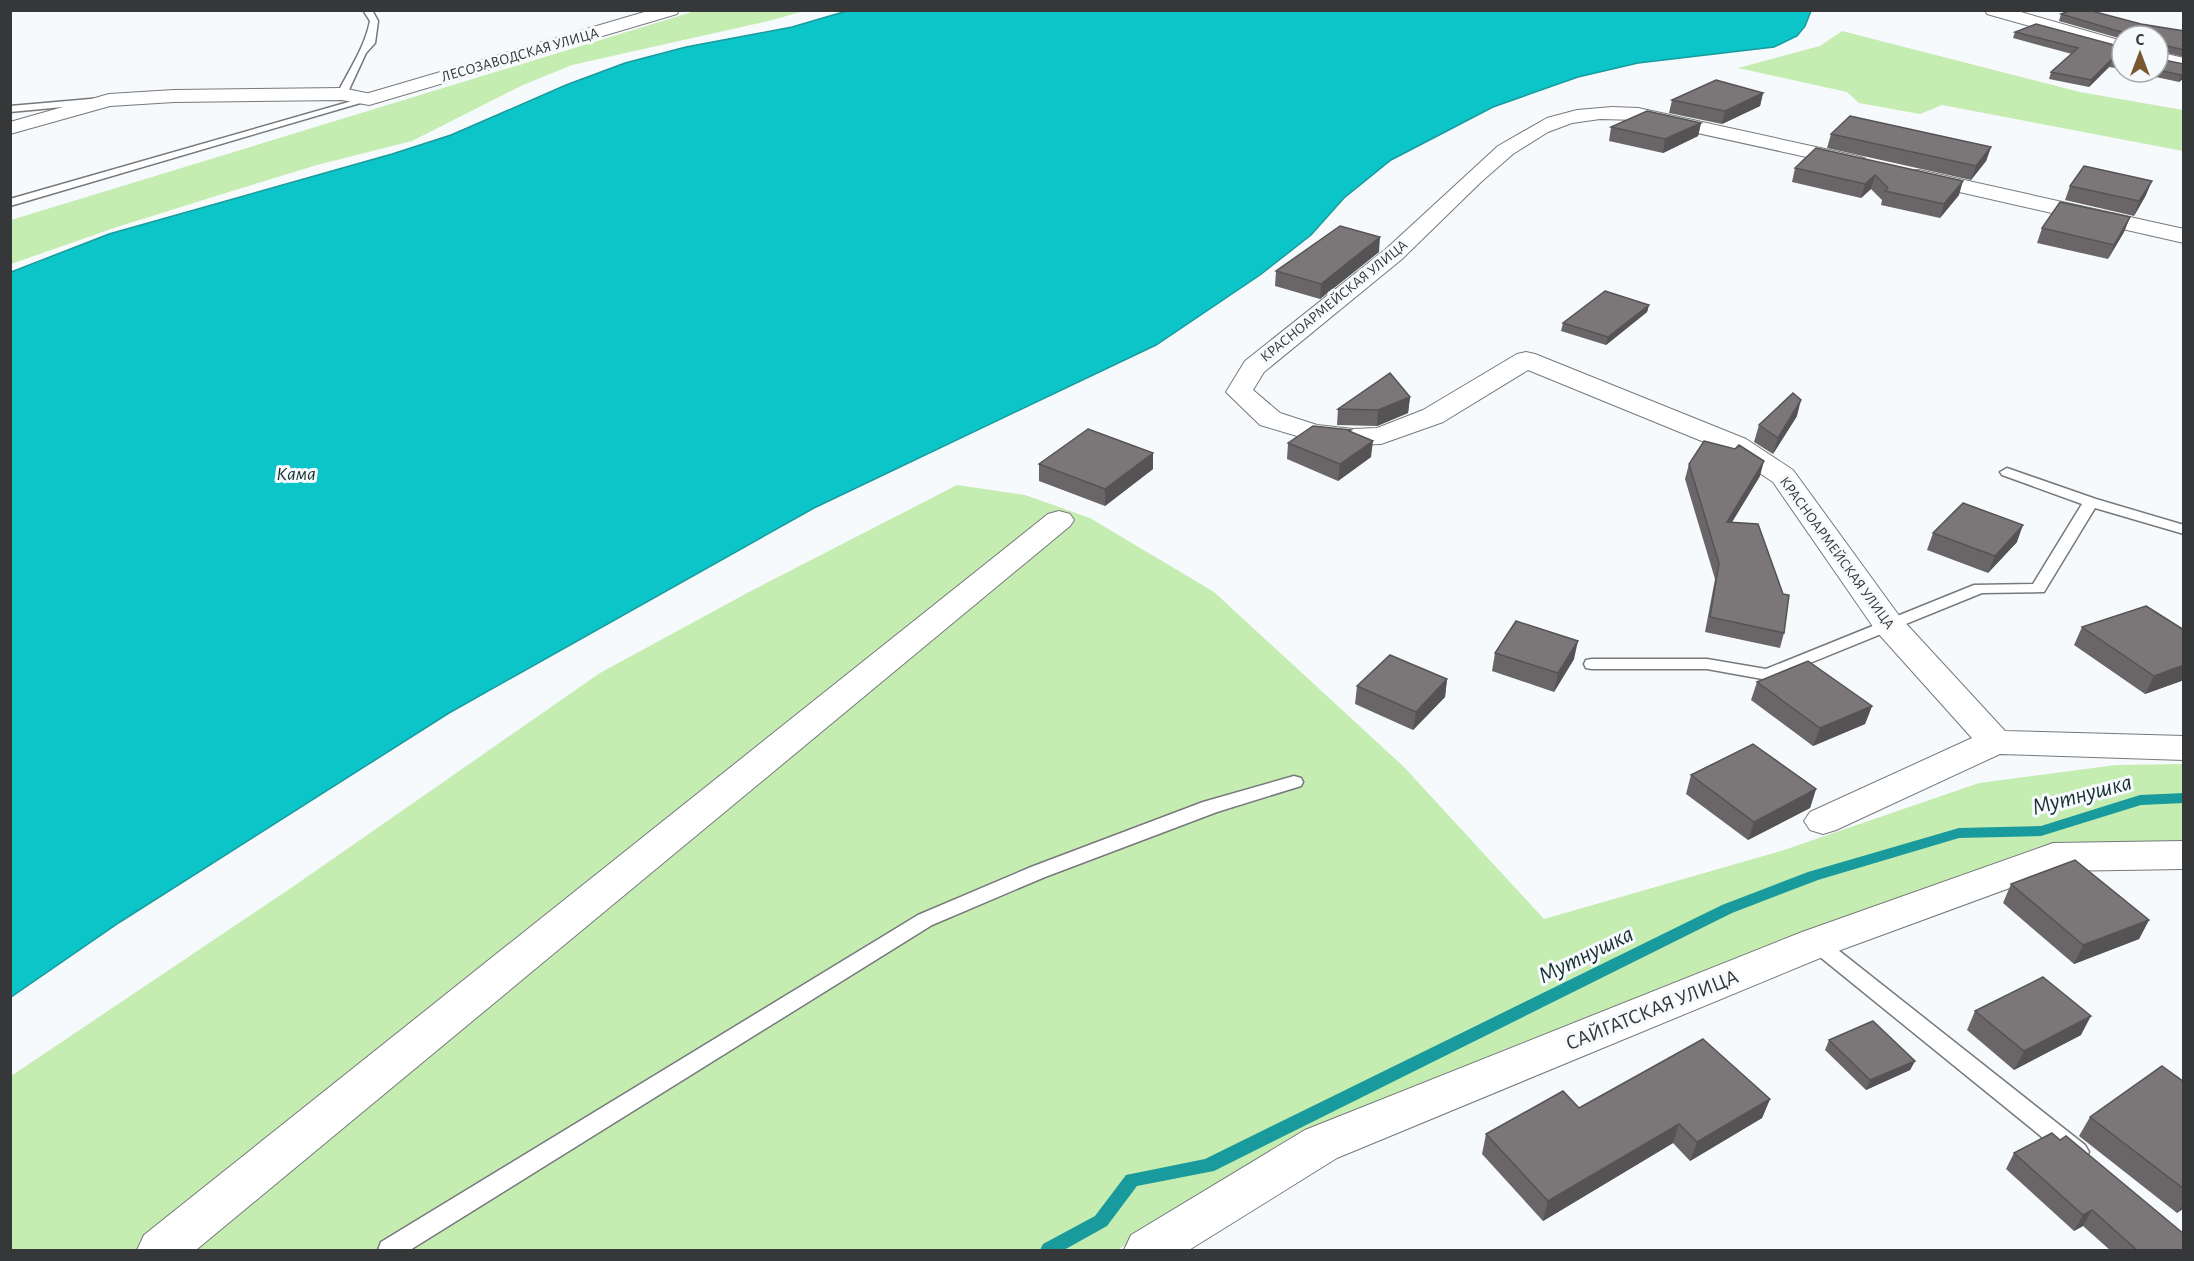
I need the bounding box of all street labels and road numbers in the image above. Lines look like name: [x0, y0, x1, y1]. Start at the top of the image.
street label: ЛЕСОЗАВОДСКАЯ УЛИЦА: [440, 25, 601, 85]
street label: КРАСНОАРМЕЙСКАЯ УЛИЦА: [1258, 237, 1410, 365]
street label: КРАСНОАРМЕЙСКАЯ УЛИЦА: [1777, 474, 1897, 632]
street label: САЙГАТСКАЯ УЛИЦА: [1562, 965, 1741, 1054]

